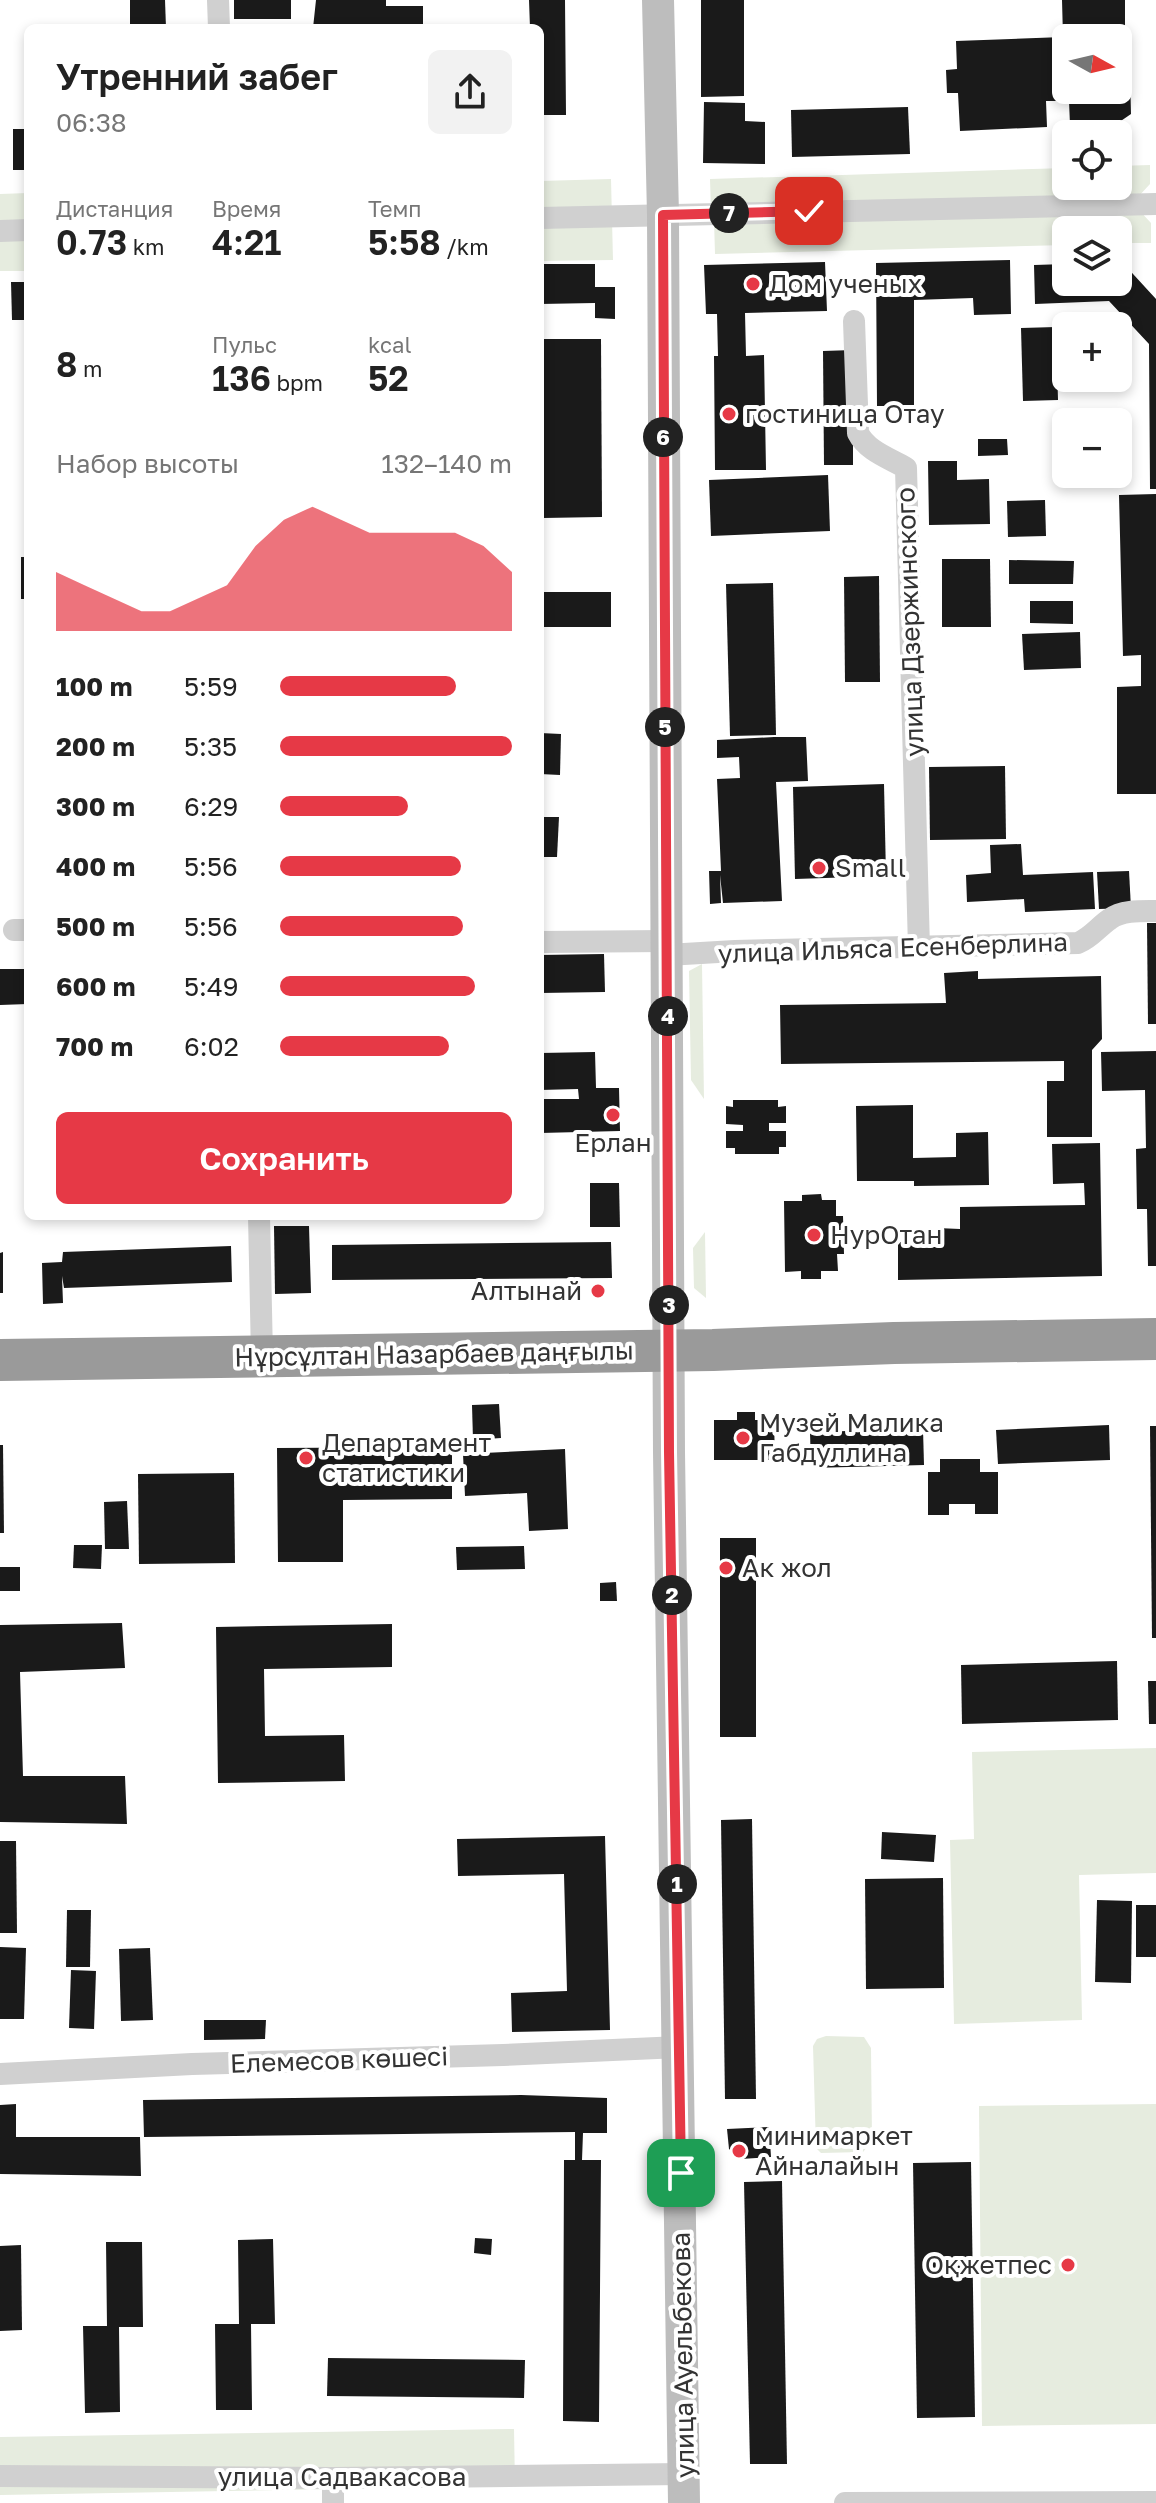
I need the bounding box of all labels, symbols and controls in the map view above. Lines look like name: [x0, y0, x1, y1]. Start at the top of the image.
north arrow: [1052, 24, 1132, 104]
map controls: [1052, 24, 1132, 488]
button: share: [428, 50, 512, 134]
text: Утренний забег: [56, 55, 338, 98]
text: 06:38: [56, 107, 127, 138]
button: locate: [1052, 120, 1132, 200]
pin: [775, 177, 843, 245]
icon: check: [787, 189, 831, 233]
pin: 7: [709, 193, 749, 233]
text: Дистанция: [56, 195, 173, 222]
text: Время: [212, 195, 281, 222]
text: Темп: [368, 195, 421, 222]
text: 7: [723, 199, 735, 226]
button: layers: [1052, 216, 1132, 296]
text: 0.73: [56, 222, 127, 262]
text: 4:21: [212, 222, 281, 262]
text: 5:58: [368, 222, 441, 262]
text: km: [127, 233, 165, 260]
text: /km: [441, 233, 489, 260]
place label: Дом ученых: [769, 268, 922, 299]
marker: Дом ученых: [744, 275, 762, 293]
button: +: [1052, 312, 1132, 392]
text: Пульс: [212, 331, 277, 358]
text: kcal: [368, 331, 411, 358]
text: 8: [56, 344, 77, 384]
text: m: [77, 355, 102, 382]
text: 136: [212, 358, 271, 398]
text: 52: [368, 358, 409, 398]
text: bpm: [271, 369, 323, 396]
place label: гостиница Отау: [745, 398, 945, 429]
marker: гостиница Отау: [720, 405, 738, 423]
button: −: [1052, 408, 1132, 488]
pin: 6: [643, 417, 683, 457]
text: 6: [656, 423, 670, 450]
text: Набор высоты: [56, 448, 239, 479]
text: 132–140 m: [381, 448, 512, 479]
street label: улица Дзержинского: [889, 487, 930, 757]
text: 100 m: [56, 671, 132, 702]
text: 5:59: [184, 671, 238, 702]
pin: 5: [645, 707, 685, 747]
text: 5: [658, 713, 672, 740]
text: 200 m: [56, 731, 135, 762]
text: 5:35: [184, 731, 237, 762]
text: 300 m: [56, 791, 135, 822]
text: 6:29: [184, 791, 238, 822]
text: 400 m: [56, 851, 135, 882]
text: 5:56: [184, 851, 238, 882]
place label: Small: [835, 852, 906, 883]
marker: Small: [810, 859, 828, 877]
text: 500 m: [56, 911, 135, 942]
text: 5:56: [184, 911, 238, 942]
street label: улица Ильяса Есенберлина: [718, 926, 1068, 969]
text: 600 m: [56, 971, 136, 1002]
text: 5:49: [184, 971, 238, 1002]
pin: 4: [648, 996, 688, 1036]
text: 4: [661, 1002, 675, 1029]
text: 700 m: [56, 1031, 133, 1062]
text: 6:02: [184, 1031, 239, 1062]
marker: Ерлан: [604, 1106, 622, 1124]
button: Сохранить: [56, 1112, 512, 1204]
place label: Ерлан: [574, 1127, 652, 1158]
place label: НурОтан: [830, 1219, 942, 1250]
marker: НурОтан: [805, 1226, 823, 1244]
place label: Алтынай: [471, 1275, 582, 1306]
marker: Алтынай: [589, 1282, 607, 1300]
pin: 3: [649, 1285, 689, 1325]
text: 3: [662, 1291, 676, 1318]
street label: Нұрсұлтан Назарбаев даңғылы: [234, 1335, 634, 1372]
place label: Музей Малика Габдуллина: [759, 1407, 944, 1468]
place label: Департамент статистики: [322, 1427, 491, 1488]
marker: Музей Малика Габдуллина: [734, 1429, 752, 1447]
marker: Департамент статистики: [297, 1449, 315, 1467]
place label: Ак жол: [742, 1552, 832, 1583]
marker: Ак жол: [717, 1559, 735, 1577]
pin: 2: [652, 1575, 692, 1615]
text: 2: [665, 1581, 679, 1608]
pin: 1: [657, 1864, 697, 1904]
text: 1: [671, 1870, 683, 1897]
street label: Елемесов көшесі: [229, 2040, 449, 2079]
place label: минимаркет Айналайын: [755, 2120, 913, 2181]
pin: [647, 2139, 715, 2207]
marker: минимаркет Айналайын: [730, 2142, 748, 2160]
icon: arrive: [659, 2151, 703, 2195]
street label: улица Ауельбекова: [665, 2232, 700, 2478]
place label: Оқжетпес: [925, 2249, 1052, 2280]
marker: Оқжетпес: [1059, 2256, 1077, 2274]
street label: улица Садвакасова: [218, 2461, 466, 2492]

